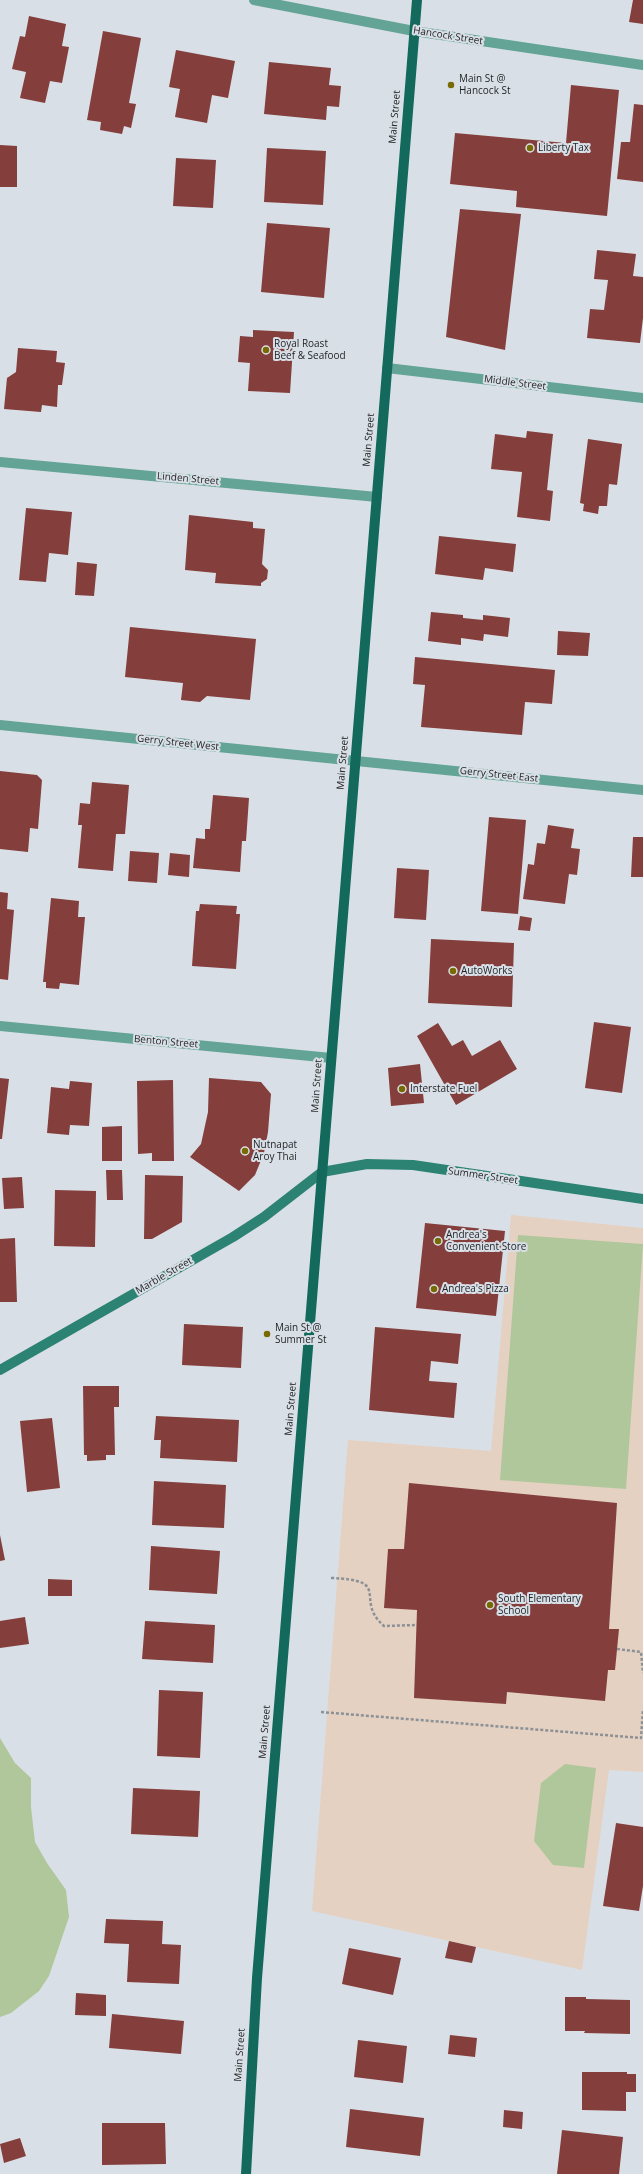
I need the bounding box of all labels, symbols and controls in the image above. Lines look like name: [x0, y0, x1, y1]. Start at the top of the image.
street label: Hancock Street: [412, 25, 484, 47]
place label: Main St @ Hancock St: [459, 73, 511, 96]
marker: Main St @ Hancock St: [446, 80, 456, 90]
street label: Main Street: [387, 90, 403, 144]
place label: Liberty Tax: [538, 142, 589, 154]
marker: Liberty Tax: [525, 143, 535, 153]
place label: Royal Roast Beef & Seafood: [274, 338, 346, 362]
marker: Royal Roast Beef & Seafood: [261, 345, 271, 355]
street label: Middle Street: [483, 373, 547, 393]
street label: Main Street: [361, 413, 377, 467]
street label: Linden Street: [156, 470, 220, 488]
street label: Gerry Street West: [136, 733, 220, 753]
street label: Main Street: [335, 736, 351, 790]
street label: Gerry Street East: [459, 765, 539, 785]
place label: AutoWorks: [461, 965, 512, 977]
marker: AutoWorks: [448, 966, 458, 976]
street label: Benton Street: [133, 1033, 199, 1051]
street label: Main Street: [309, 1059, 325, 1113]
place label: Interstate Fuel: [410, 1083, 477, 1095]
marker: Interstate Fuel: [397, 1084, 407, 1094]
place label: Nutnapat Aroy Thai: [253, 1139, 297, 1162]
marker: Nutnapat Aroy Thai: [240, 1146, 250, 1156]
street label: Summer Street: [447, 1165, 519, 1187]
place label: Andrea's Convenient Store: [446, 1229, 526, 1252]
marker: Andrea's Convenient Store: [433, 1236, 443, 1246]
street label: Marble Street: [134, 1255, 194, 1297]
place label: Andrea's Pizza: [442, 1283, 509, 1295]
marker: Andrea's Pizza: [429, 1284, 439, 1294]
place label: Main St @ Summer St: [275, 1322, 326, 1346]
marker: Main St @ Summer St: [262, 1329, 272, 1339]
street label: Main Street: [283, 1382, 299, 1436]
place label: South Elementary School: [498, 1593, 581, 1616]
marker: South Elementary School: [485, 1600, 495, 1610]
street label: Main Street: [257, 1705, 273, 1759]
street label: Main Street: [232, 2028, 248, 2082]

